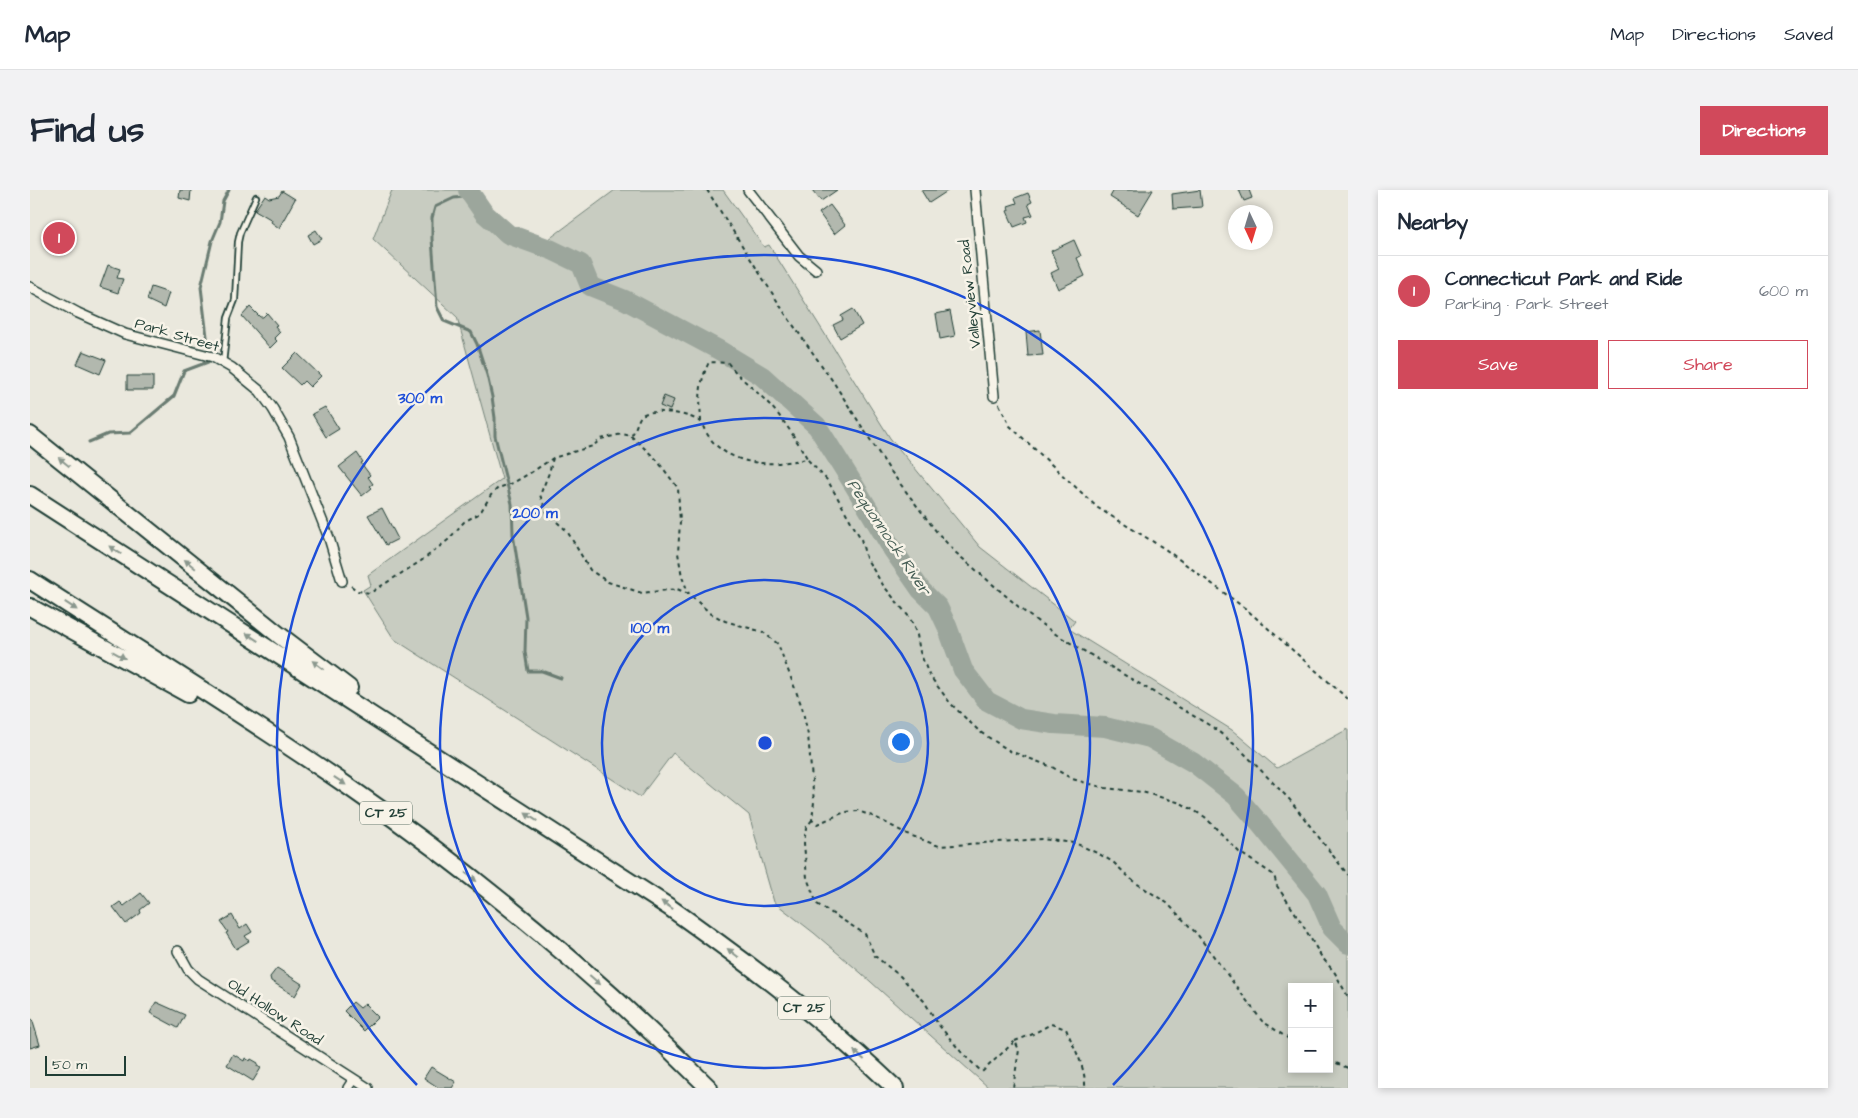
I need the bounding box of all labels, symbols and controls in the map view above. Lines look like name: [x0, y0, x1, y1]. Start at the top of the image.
text: Map: [25, 18, 70, 52]
text: Map: [1610, 22, 1644, 47]
text: Directions: [1672, 22, 1756, 47]
text: Saved: [1784, 22, 1833, 47]
text: Find us: [30, 106, 144, 155]
button: Directions: [1700, 106, 1828, 155]
north arrow: [1228, 205, 1273, 250]
text: Nearby: [1398, 208, 1468, 237]
pin: 1: [43, 219, 75, 257]
street label: Valleyview Road: [954, 238, 987, 349]
text: Connecticut Park and Ride: [1445, 266, 1682, 293]
text: 1: [1413, 280, 1415, 302]
text: 600 m: [1759, 280, 1808, 302]
text: Parking · Park Street: [1445, 293, 1609, 315]
street label: Park Street: [132, 313, 222, 357]
button: Save: [1398, 340, 1598, 389]
button: Share: [1608, 340, 1808, 389]
text: 300 m: [397, 388, 442, 409]
one-way arrow: [58, 457, 71, 468]
water label: Pequonnock River: [842, 475, 937, 601]
text: 200 m: [511, 503, 558, 524]
one-way arrow: [109, 545, 122, 554]
one-way arrow: [184, 559, 197, 570]
one-way arrow: [64, 602, 78, 611]
text: 100 m: [631, 618, 670, 639]
one-way arrow: [245, 633, 259, 642]
one-way arrow: [112, 651, 126, 660]
one-way arrow: [311, 660, 325, 670]
your location: [888, 729, 914, 755]
centre of rings: [756, 734, 774, 752]
one-way arrow: [333, 776, 346, 785]
road number: CT 25: [360, 802, 412, 824]
one-way arrow: [524, 812, 537, 822]
one-way arrow: [464, 871, 477, 882]
one-way arrow: [660, 900, 674, 910]
one-way arrow: [727, 947, 740, 958]
street label: Old Hollow Road: [223, 973, 327, 1051]
one-way arrow: [589, 975, 602, 986]
map controls: [1288, 983, 1333, 1073]
button: +: [1288, 983, 1333, 1028]
road number: CT 25: [778, 996, 830, 1020]
button: −: [1288, 1028, 1333, 1073]
one-way arrow: [854, 1049, 866, 1061]
scale bar: [45, 1053, 126, 1076]
text: 50 m: [52, 1055, 87, 1075]

